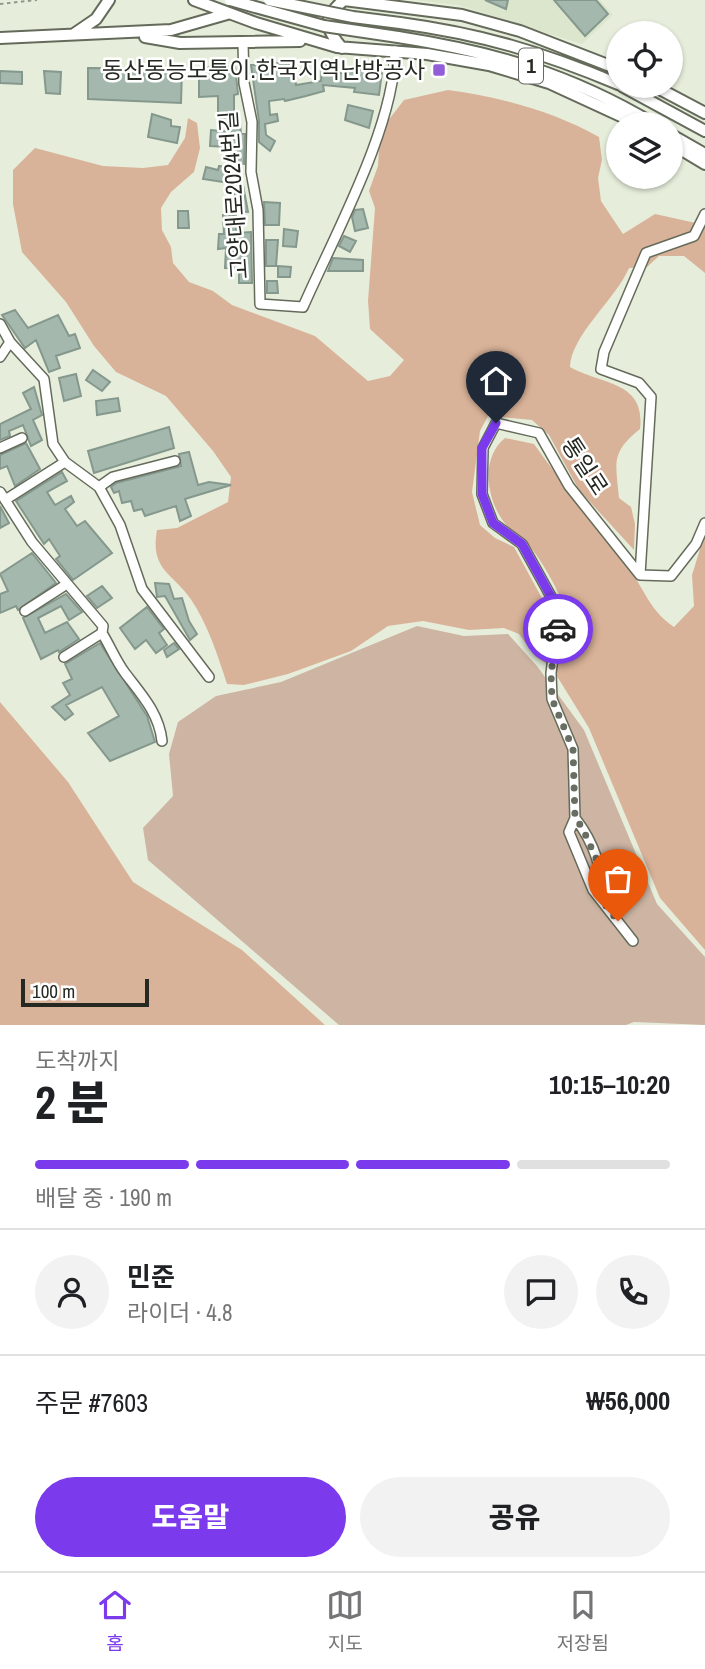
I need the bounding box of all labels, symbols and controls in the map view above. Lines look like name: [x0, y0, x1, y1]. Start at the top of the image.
map controls: [606, 21, 683, 189]
button: locate: [606, 21, 683, 98]
road number: 1: [519, 48, 543, 84]
place label: 동산동능모퉁이.한국지역난방공사: [102, 54, 425, 85]
marker: 동산동능모퉁이.한국지역난방공사: [431, 62, 447, 78]
street label: 고양대로2024번길: [212, 110, 255, 280]
button: layers: [606, 112, 683, 189]
pin: [466, 351, 526, 423]
icon: home: [477, 362, 515, 400]
street label: 통일로: [555, 431, 616, 501]
courier: [523, 594, 593, 664]
icon: car: [539, 610, 577, 648]
pin: [588, 849, 648, 921]
icon: bag: [599, 860, 637, 898]
scale bar: [21, 976, 149, 1008]
text: 100 m: [32, 978, 75, 1004]
text: 도착까지: [35, 1045, 120, 1076]
text: 10:15–10:20: [549, 1067, 670, 1102]
text: 2 분: [35, 1071, 109, 1133]
text: 배달 중 · 190 m: [35, 1182, 172, 1213]
button: person: [35, 1255, 109, 1329]
button: chat: [504, 1255, 578, 1329]
button: phone: [596, 1255, 670, 1329]
text: 민준: [127, 1259, 175, 1294]
text: 라이더 · 4.8: [127, 1297, 232, 1328]
text: ₩56,000: [586, 1383, 670, 1418]
text: 주문 #7603: [35, 1385, 148, 1420]
button: 도움말: [35, 1477, 346, 1557]
button: 공유: [360, 1477, 670, 1557]
tab: 홈: [96, 1586, 134, 1656]
tab: 지도: [326, 1586, 364, 1656]
tab: 저장됨: [556, 1586, 609, 1656]

